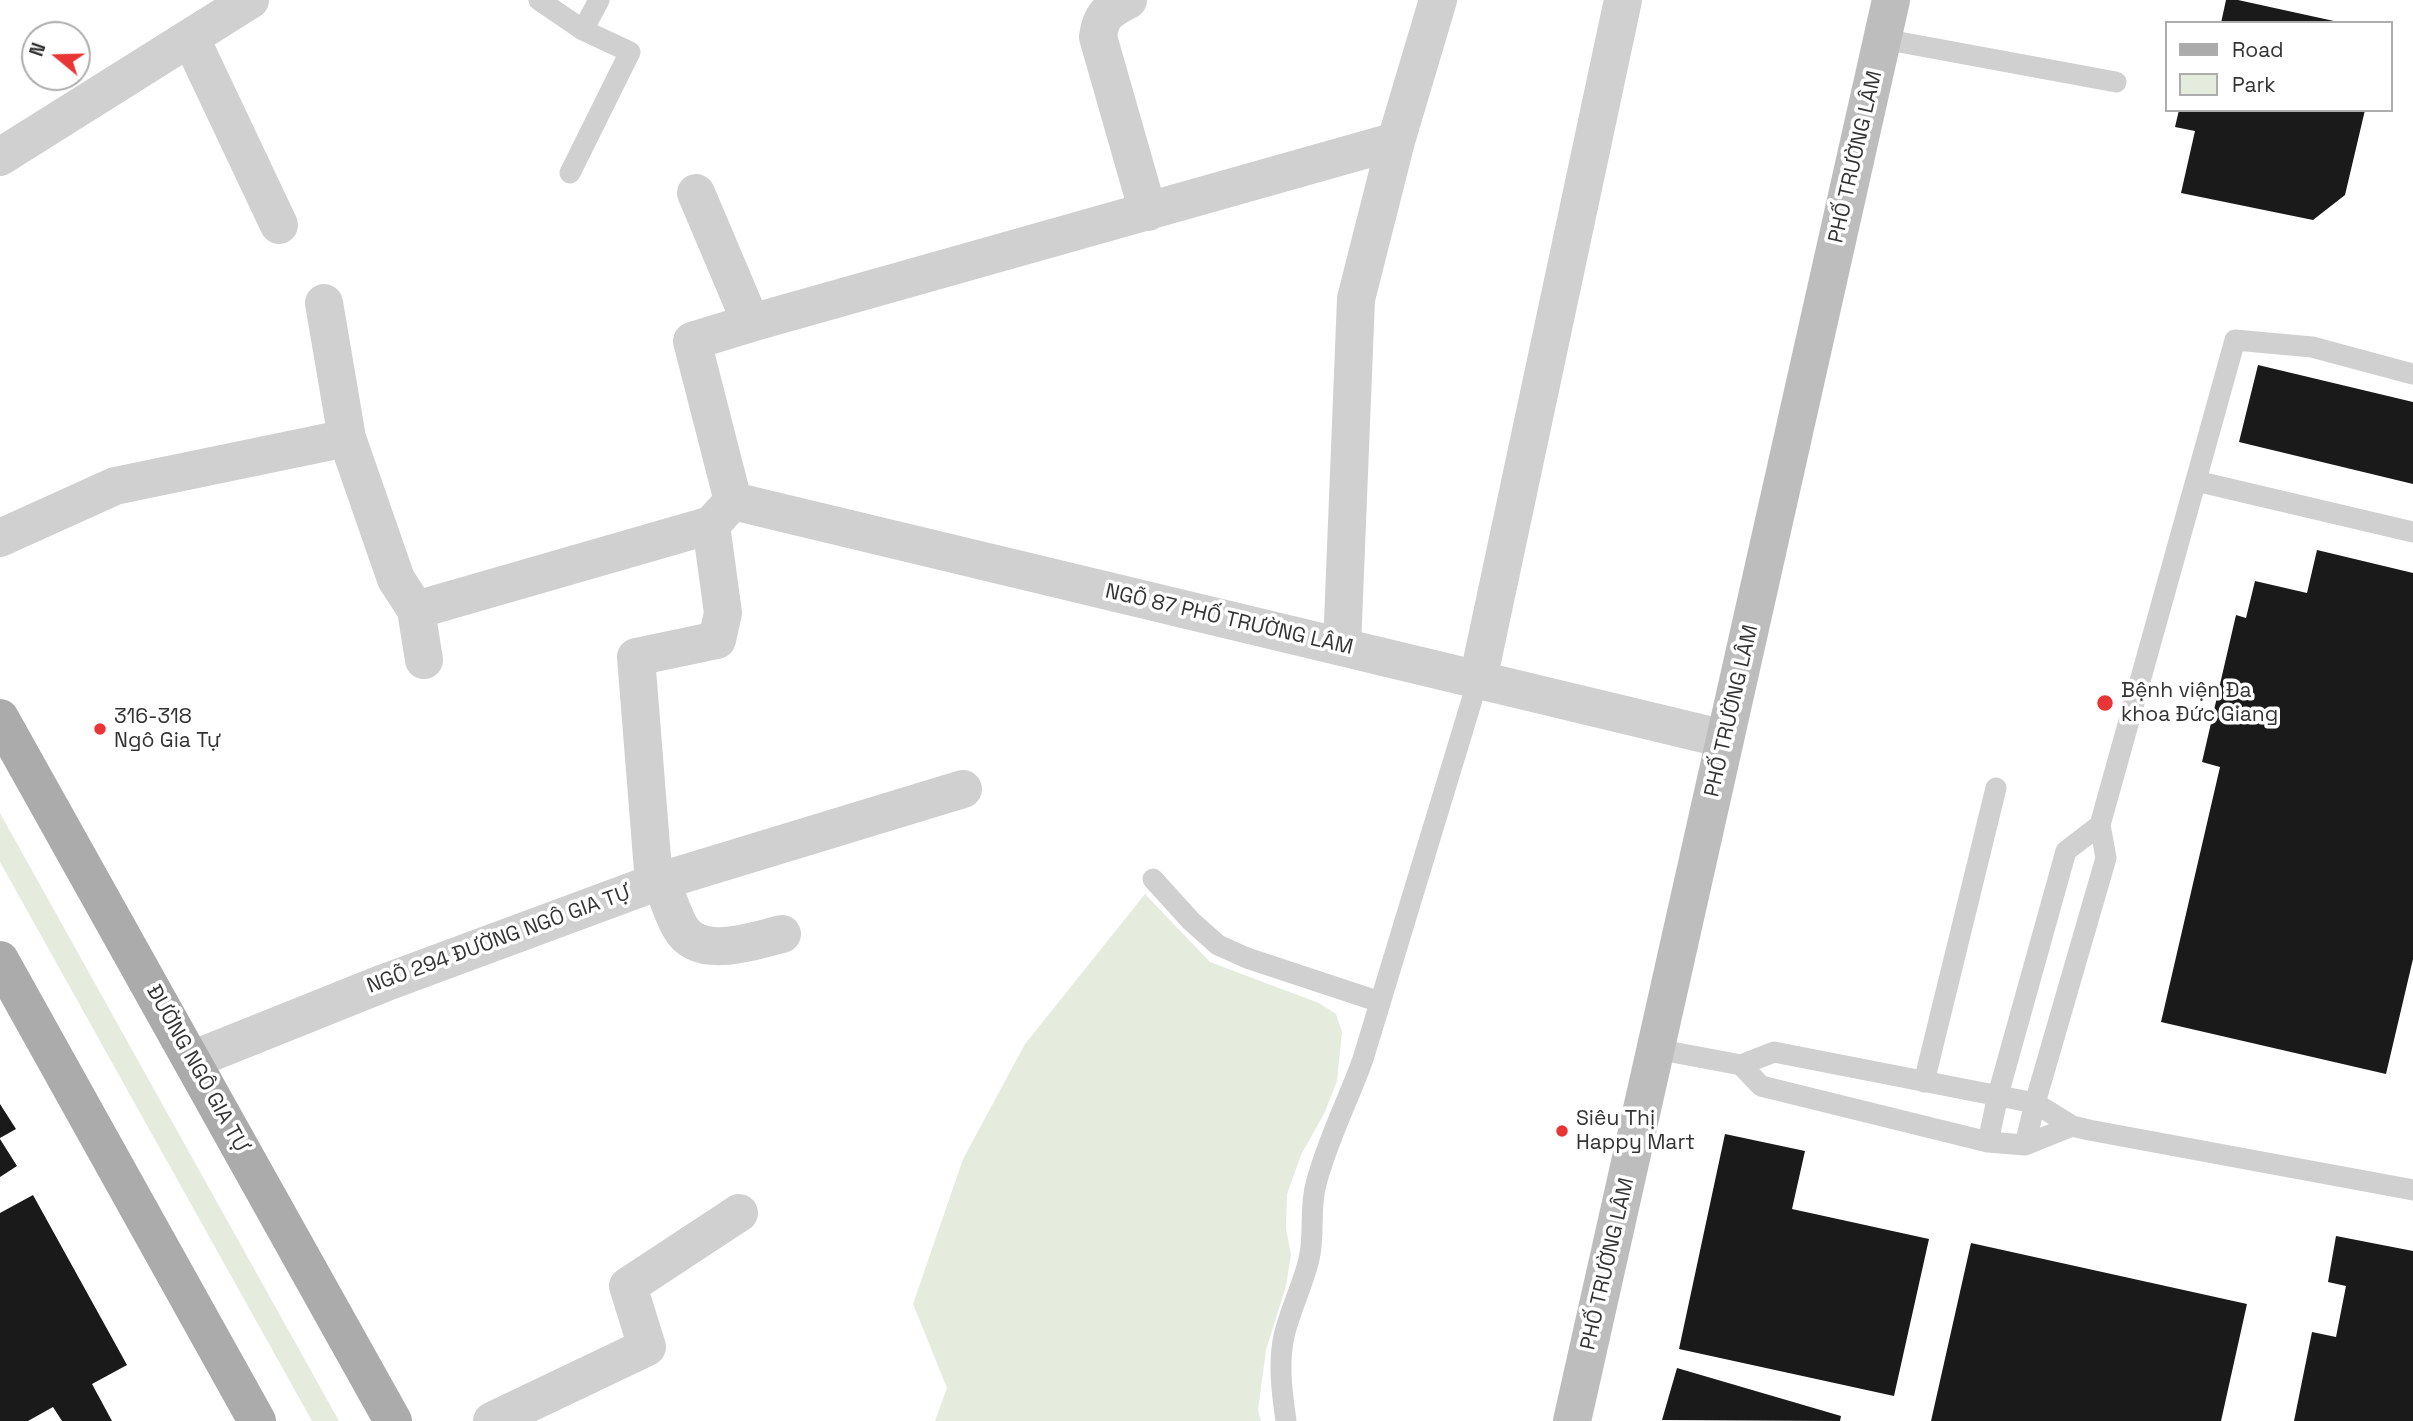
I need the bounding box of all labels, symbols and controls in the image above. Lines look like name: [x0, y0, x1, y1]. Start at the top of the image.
north arrow: [21, 21, 91, 91]
legend: [2164, 21, 2392, 112]
text: Road: [2232, 36, 2284, 63]
text: N: [24, 40, 51, 60]
street label: PHỐ TRƯỜNG LÂM: [1824, 68, 1888, 246]
text: Park: [2232, 71, 2276, 98]
street label: NGÕ 87 PHỐ TRƯỜNG LÂM: [1103, 579, 1355, 661]
street label: PHỐ TRƯỜNG LÂM: [1700, 622, 1764, 800]
place label: Bệnh viện Đa khoa Đức Giang: [2121, 678, 2278, 728]
marker: Bệnh viện Đa khoa Đức Giang: [2095, 693, 2115, 713]
place label: 316-318 Ngô Gia Tự: [114, 704, 221, 754]
marker: 316-318 Ngô Gia Tự: [92, 721, 108, 737]
street label: NGÕ 294 ĐƯỜNG NGÔ GIA TỰ: [364, 880, 634, 1000]
street label: ĐƯỜNG NGÔ GIA TỰ: [140, 981, 254, 1157]
place label: Siêu Thị Happy Mart: [1576, 1106, 1695, 1156]
marker: Siêu Thị Happy Mart: [1554, 1123, 1570, 1139]
street label: PHỐ TRƯỜNG LÂM: [1576, 1175, 1640, 1353]

